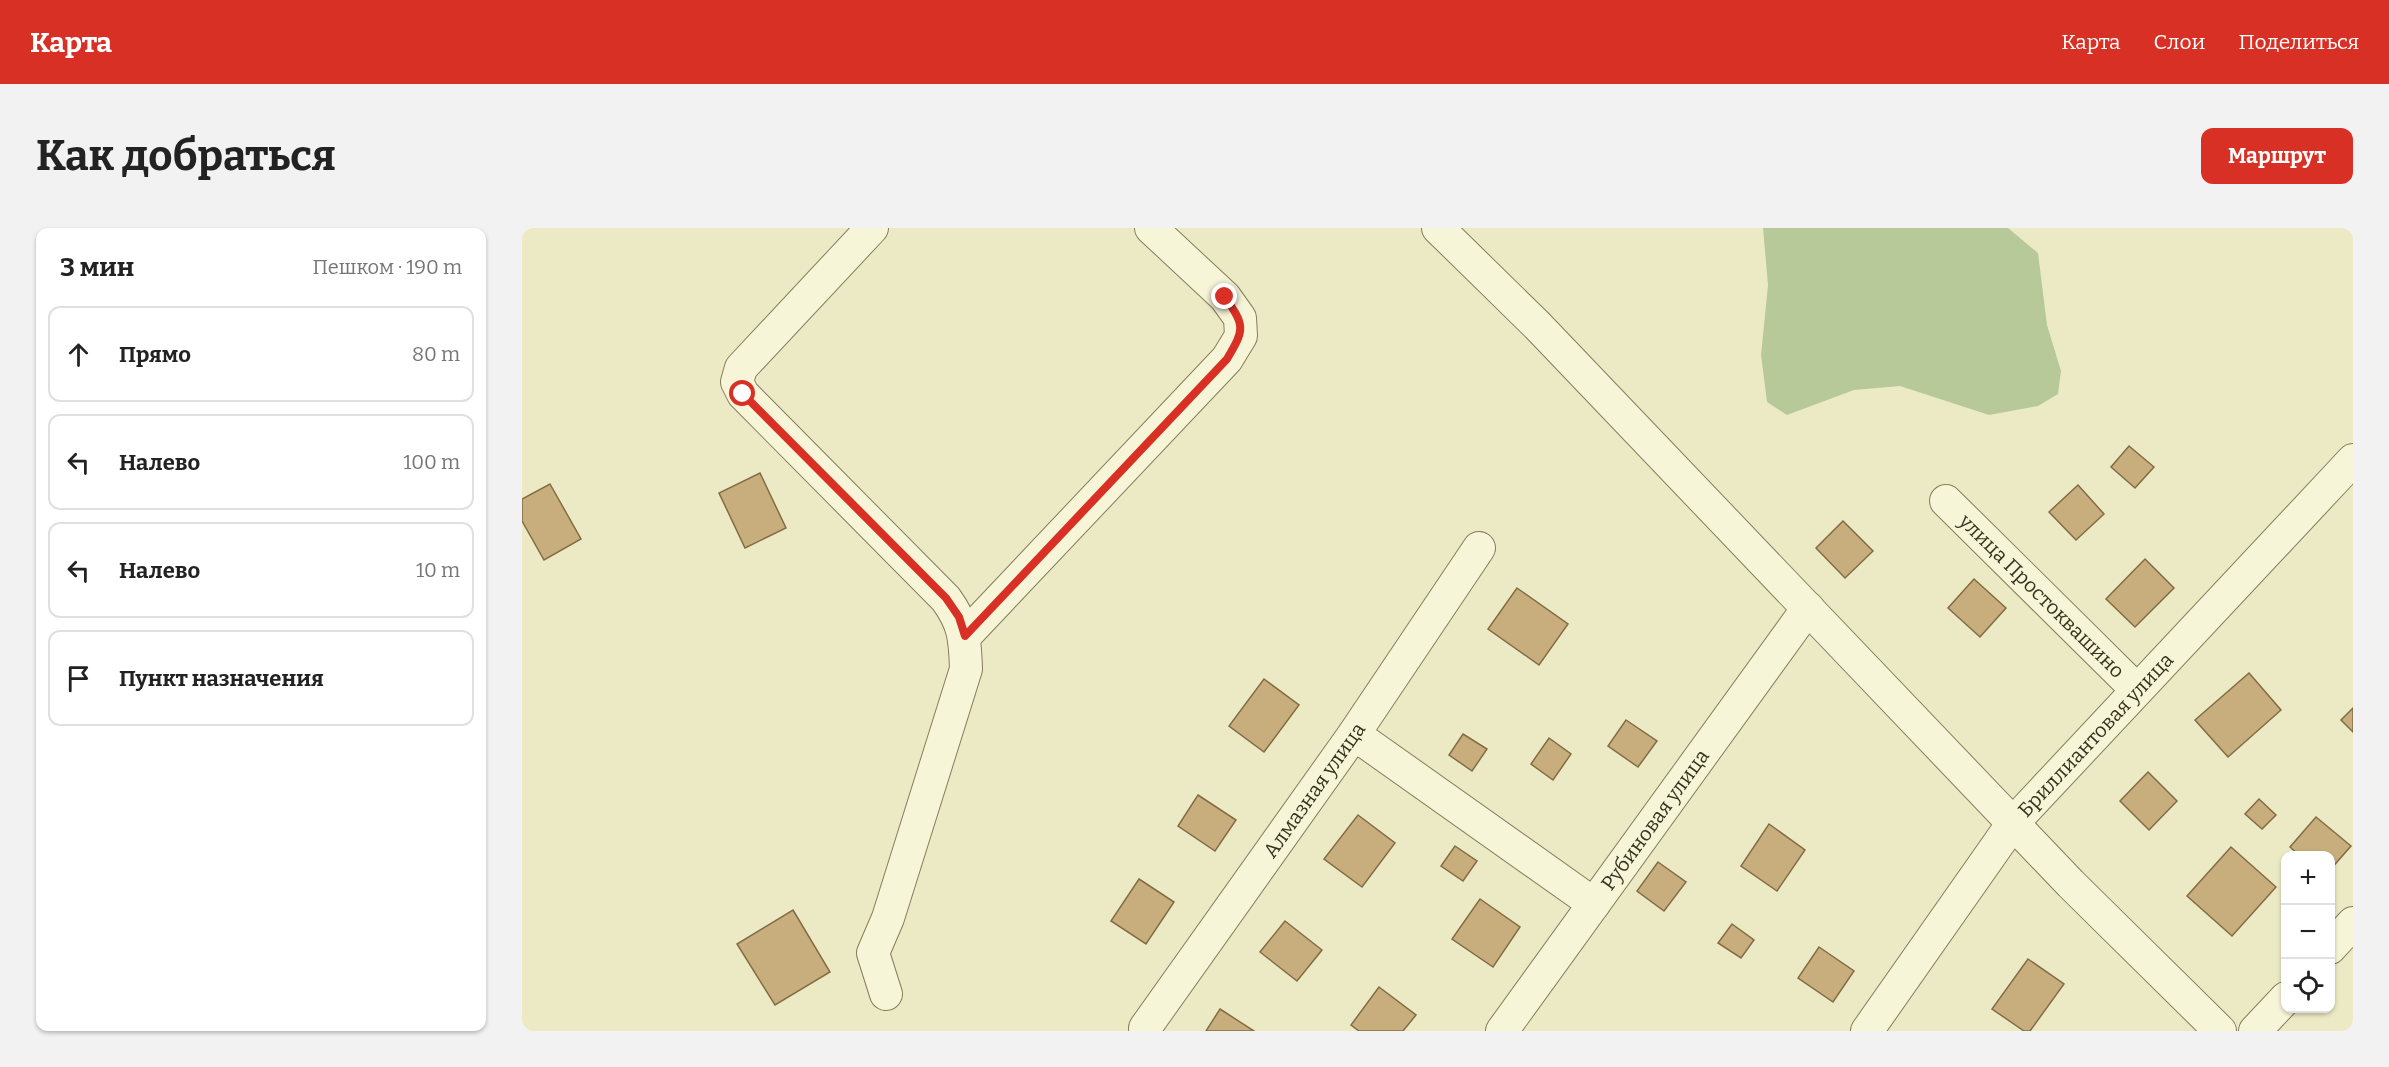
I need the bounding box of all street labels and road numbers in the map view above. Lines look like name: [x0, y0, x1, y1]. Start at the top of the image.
street label: улица Простоквашино: [1954, 508, 2130, 683]
street label: Бриллиантовая улица: [2013, 648, 2178, 822]
street label: Алмазная улица: [1258, 718, 1370, 862]
street label: Рубиновая улица: [1596, 744, 1714, 895]

